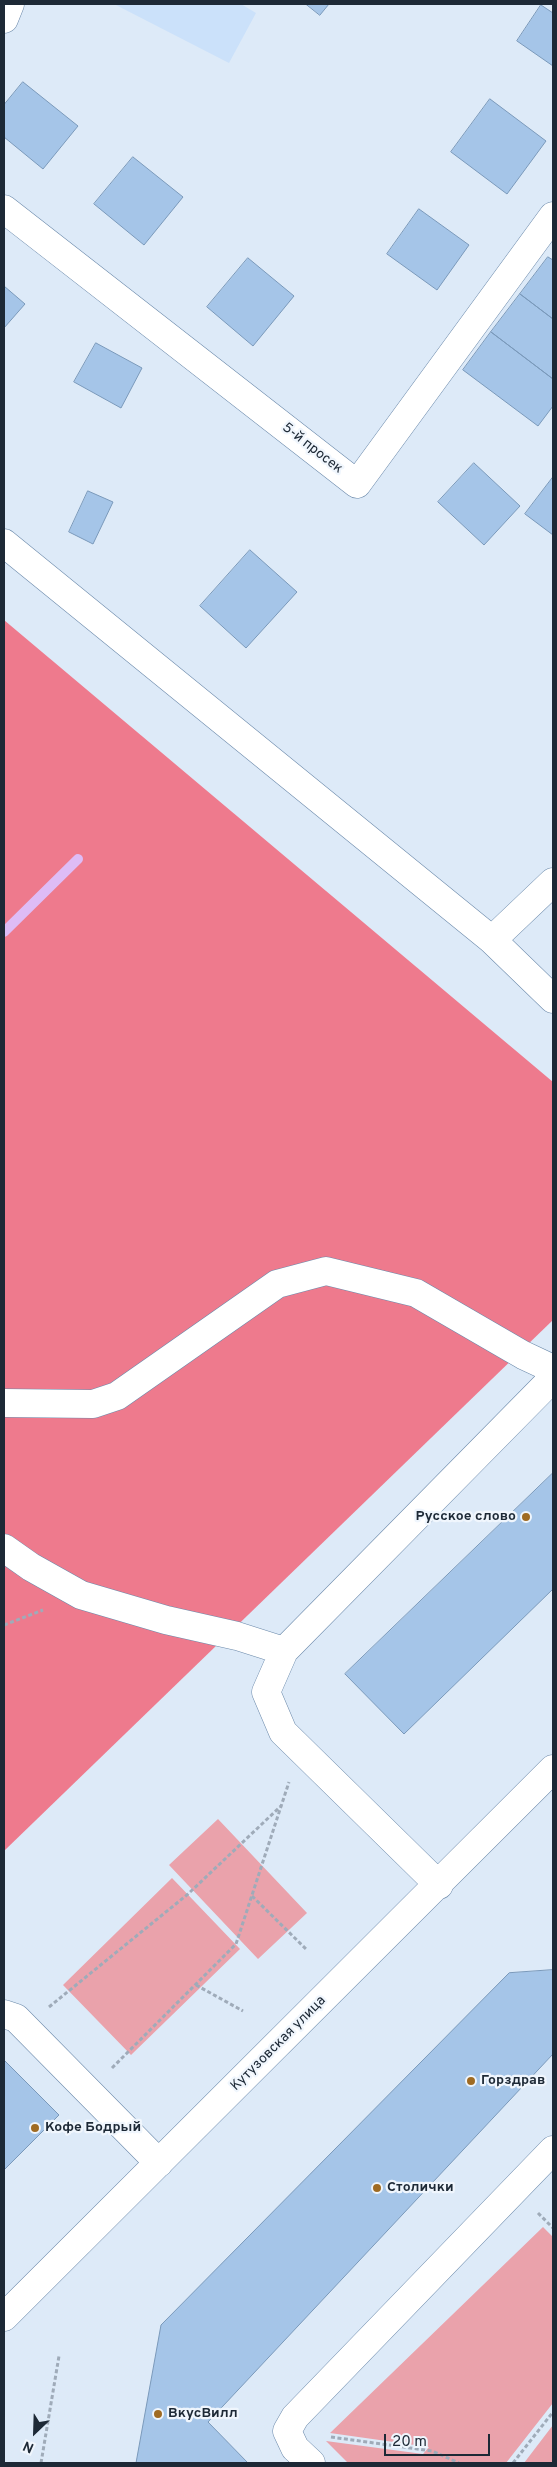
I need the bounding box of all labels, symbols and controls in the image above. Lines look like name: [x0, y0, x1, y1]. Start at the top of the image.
street label: 5-й просек: [278, 420, 346, 478]
place label: Русское слово: [416, 1509, 516, 1525]
marker: Русское слово: [520, 1511, 532, 1523]
street label: Кутузовская улица: [228, 1993, 330, 2095]
place label: Горздрав: [481, 2073, 545, 2089]
marker: Горздрав: [465, 2075, 477, 2087]
place label: Кофе Бодрый: [45, 2120, 141, 2136]
marker: Кофе Бодрый: [29, 2122, 41, 2134]
place label: Столички: [387, 2180, 454, 2196]
marker: Столички: [371, 2182, 383, 2194]
place label: ВкусВилл: [168, 2406, 238, 2422]
north arrow: [10, 2407, 60, 2457]
marker: ВкусВилл: [152, 2408, 164, 2420]
scale bar: [387, 2424, 493, 2456]
text: 20 m: [392, 2433, 427, 2452]
text: N: [21, 2436, 37, 2456]

